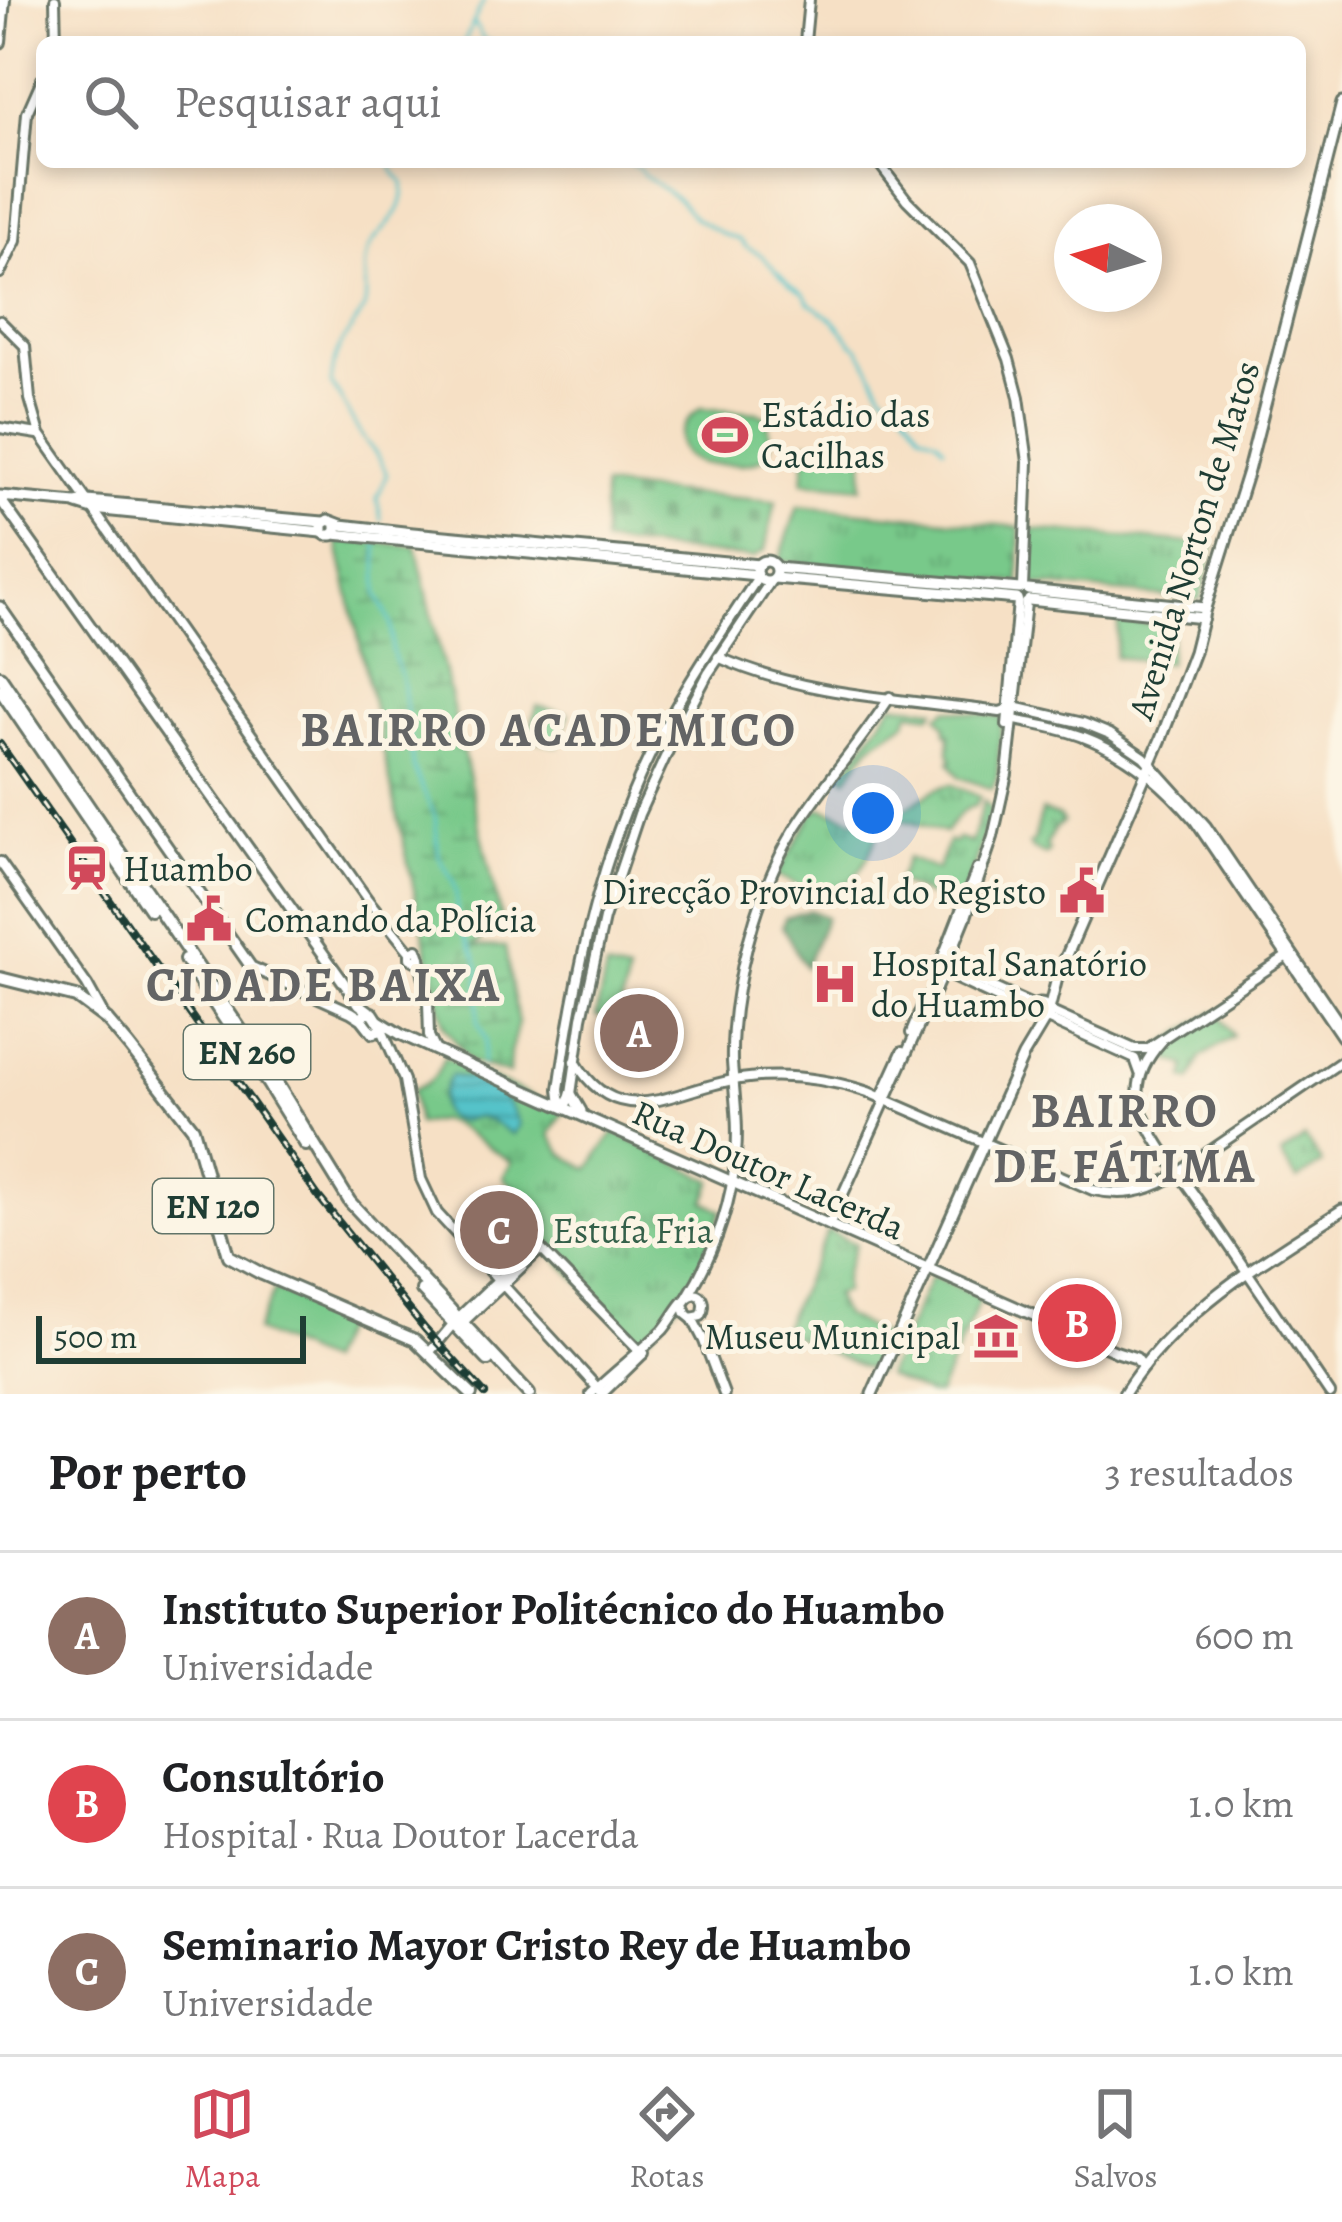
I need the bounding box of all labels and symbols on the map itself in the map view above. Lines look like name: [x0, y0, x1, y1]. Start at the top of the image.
north arrow: [1054, 204, 1162, 312]
street label: Avenida Norton de Matos: [1115, 355, 1271, 726]
place label: Estádio das Cacilhas: [761, 390, 931, 480]
sports icon: Estádio das Cacilhas: [700, 410, 750, 460]
district label: BAIRRO ACADEMICO: [300, 697, 798, 763]
your location: [843, 783, 903, 843]
station icon: Huambo: [62, 843, 112, 893]
place label: Huambo: [123, 844, 253, 893]
public building icon: Direcção Provincial do Registo: [1057, 866, 1107, 916]
place label: Direcção Provincial do Registo: [602, 867, 1046, 916]
public building icon: Comando da Polícia: [184, 894, 234, 944]
place label: Comando da Polícia: [245, 895, 536, 944]
place label: Hospital Sanatório do Huambo: [871, 939, 1147, 1029]
district label: CIDADE BAIXA: [146, 952, 502, 1018]
hospital icon: Hospital Sanatório do Huambo: [810, 959, 860, 1009]
pin: A: [600, 988, 678, 1078]
road number: EN 260: [184, 1025, 310, 1079]
district label: BAIRRO DE FÁTIMA: [993, 1078, 1257, 1199]
street label: Rua Doutor Lacerda: [625, 1087, 913, 1252]
road number: EN 120: [153, 1179, 273, 1233]
pin: C: [460, 1185, 538, 1275]
park label: Estufa Fria: [553, 1206, 714, 1255]
pin: B: [1038, 1278, 1116, 1368]
scale bar: [36, 1310, 306, 1363]
museum icon: Museu Municipal: [971, 1311, 1021, 1361]
place label: Museu Municipal: [704, 1312, 960, 1361]

